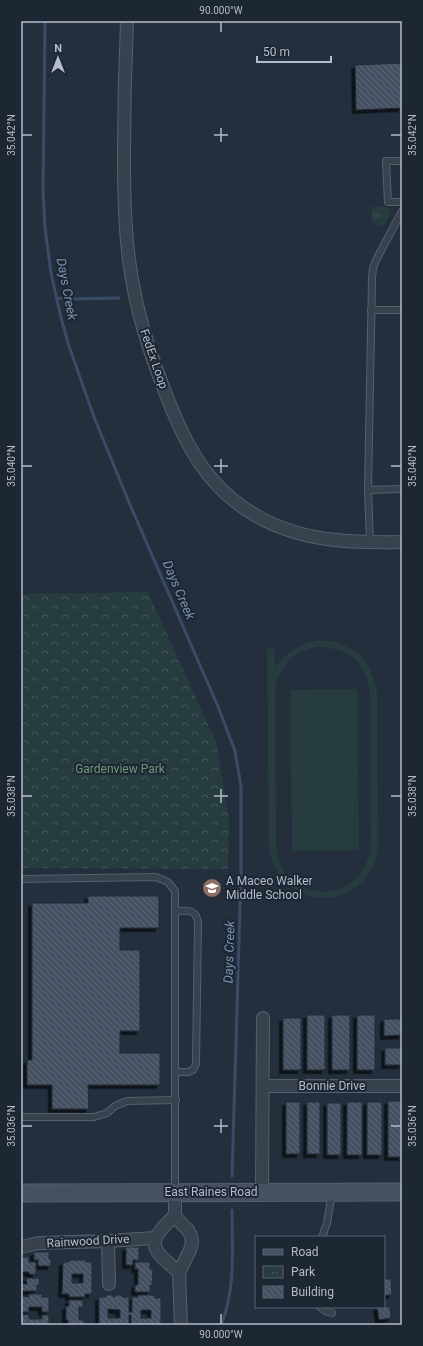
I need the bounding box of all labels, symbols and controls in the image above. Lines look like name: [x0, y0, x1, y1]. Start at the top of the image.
text: 90.000°W: [199, 5, 243, 16]
north arrow: [38, 38, 78, 78]
scale bar: [257, 38, 331, 64]
text: N: [54, 42, 62, 55]
text: 50 m: [263, 45, 290, 59]
text: 35.042°N: [6, 114, 17, 156]
text: 35.042°N: [407, 114, 418, 156]
water label: Days Creek: [54, 257, 80, 322]
street label: FedEx Loop: [137, 327, 171, 391]
text: 35.040°N: [6, 445, 17, 487]
text: 35.040°N: [407, 445, 418, 487]
water label: Days Creek: [160, 558, 198, 622]
park label: Gardenview Park: [75, 762, 166, 776]
text: 35.038°N: [6, 775, 17, 817]
text: 35.038°N: [407, 775, 418, 817]
place label: A Maceo Walker Middle School: [226, 874, 313, 902]
school or university icon: A Maceo Walker Middle School: [201, 877, 223, 899]
water label: Days Creek: [220, 920, 238, 984]
street label: Bonnie Drive: [299, 1079, 365, 1093]
text: 35.036°N: [6, 1105, 17, 1147]
text: 35.036°N: [407, 1105, 418, 1147]
street label: East Raines Road: [165, 1185, 257, 1199]
street label: Rainwood Drive: [46, 1232, 130, 1250]
legend: [255, 1236, 385, 1308]
text: Road: [291, 1245, 319, 1259]
text: Park: [291, 1265, 316, 1279]
text: Building: [291, 1285, 334, 1299]
text: 90.000°W: [199, 1329, 243, 1340]

